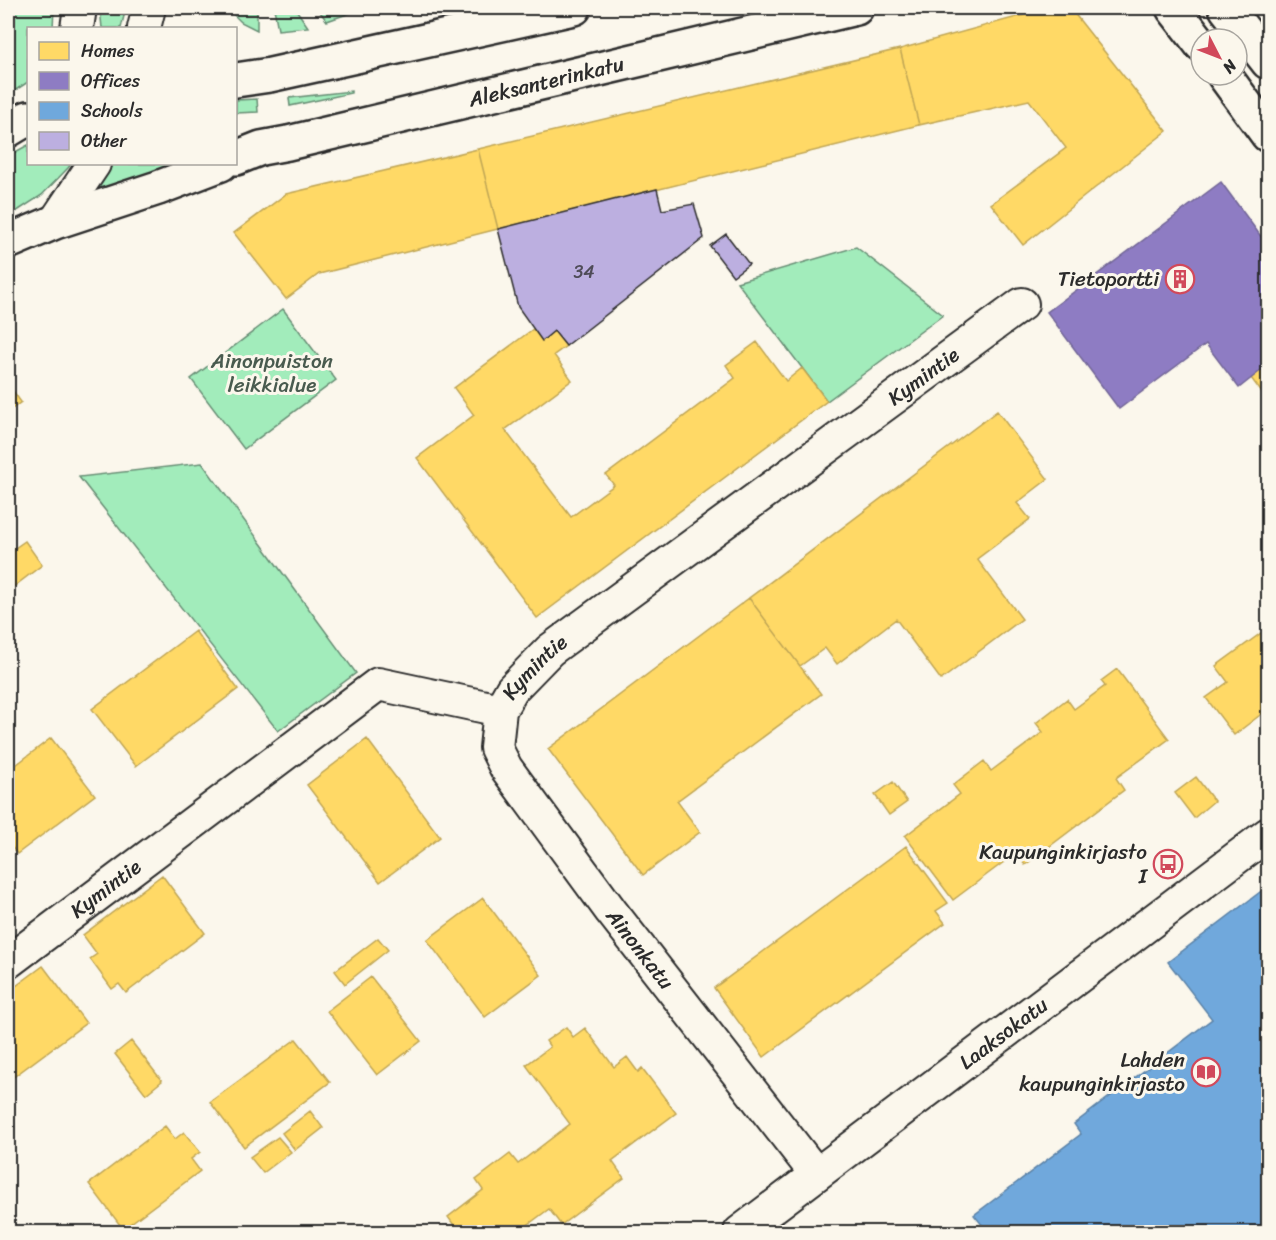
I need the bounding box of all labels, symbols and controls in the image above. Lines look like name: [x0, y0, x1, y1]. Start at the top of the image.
legend: [27, 27, 237, 165]
north arrow: [1189, 27, 1249, 87]
text: Homes: [81, 35, 135, 67]
street label: Aleksanterinkatu: [464, 45, 628, 119]
text: N: [1215, 52, 1245, 81]
text: Offices: [81, 65, 141, 97]
text: Schools: [81, 95, 143, 127]
text: Other: [81, 125, 128, 157]
house number: 34: [573, 256, 595, 288]
place label: Tietoportti: [1058, 260, 1160, 298]
building icon: Tietoportti: [1164, 263, 1196, 295]
street label: Kymintie: [879, 337, 968, 416]
park label: Ainonpuiston leikkialue: [210, 342, 333, 404]
street label: Kymintie: [491, 624, 576, 707]
place label: Kaupunginkirjasto I: [979, 833, 1149, 895]
bus stop icon: Kaupunginkirjasto I: [1152, 848, 1184, 880]
street label: Kymintie: [61, 849, 150, 929]
street label: Ainonkatu: [595, 899, 685, 999]
street label: Laaksokatu: [950, 986, 1057, 1080]
place label: Lahden kaupunginkirjasto: [1019, 1041, 1185, 1103]
library icon: Lahden kaupunginkirjasto: [1190, 1056, 1222, 1088]

